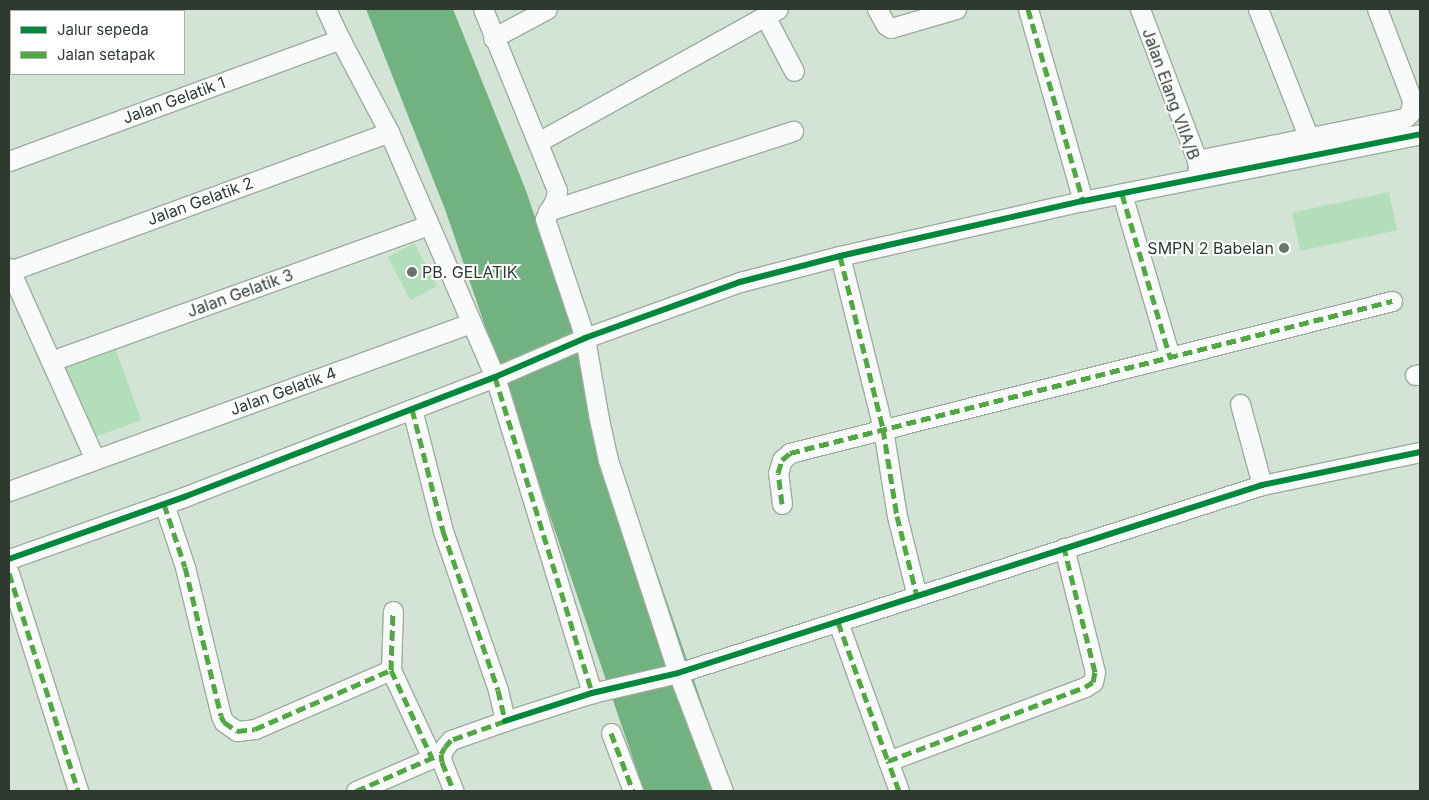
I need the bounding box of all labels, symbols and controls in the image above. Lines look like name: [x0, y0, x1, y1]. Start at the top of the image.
legend: [10, 10, 185, 75]
text: Jalur sepeda: [57, 20, 149, 39]
street label: Jalan Elang VIIA/B: [1138, 26, 1204, 162]
text: Jalan setapak: [57, 45, 155, 64]
street label: Jalan Gelatik 1: [120, 73, 228, 127]
street label: Jalan Gelatik 2: [144, 173, 256, 229]
place label: SMPN 2 Babelan: [1147, 238, 1274, 258]
marker: SMPN 2 Babelan: [1278, 242, 1290, 254]
place label: PB. GELATIK: [422, 262, 517, 282]
street label: Jalan Gelatik 3: [184, 265, 296, 321]
marker: PB. GELATIK: [406, 266, 418, 278]
street label: Jalan Gelatik 4: [227, 363, 339, 419]

